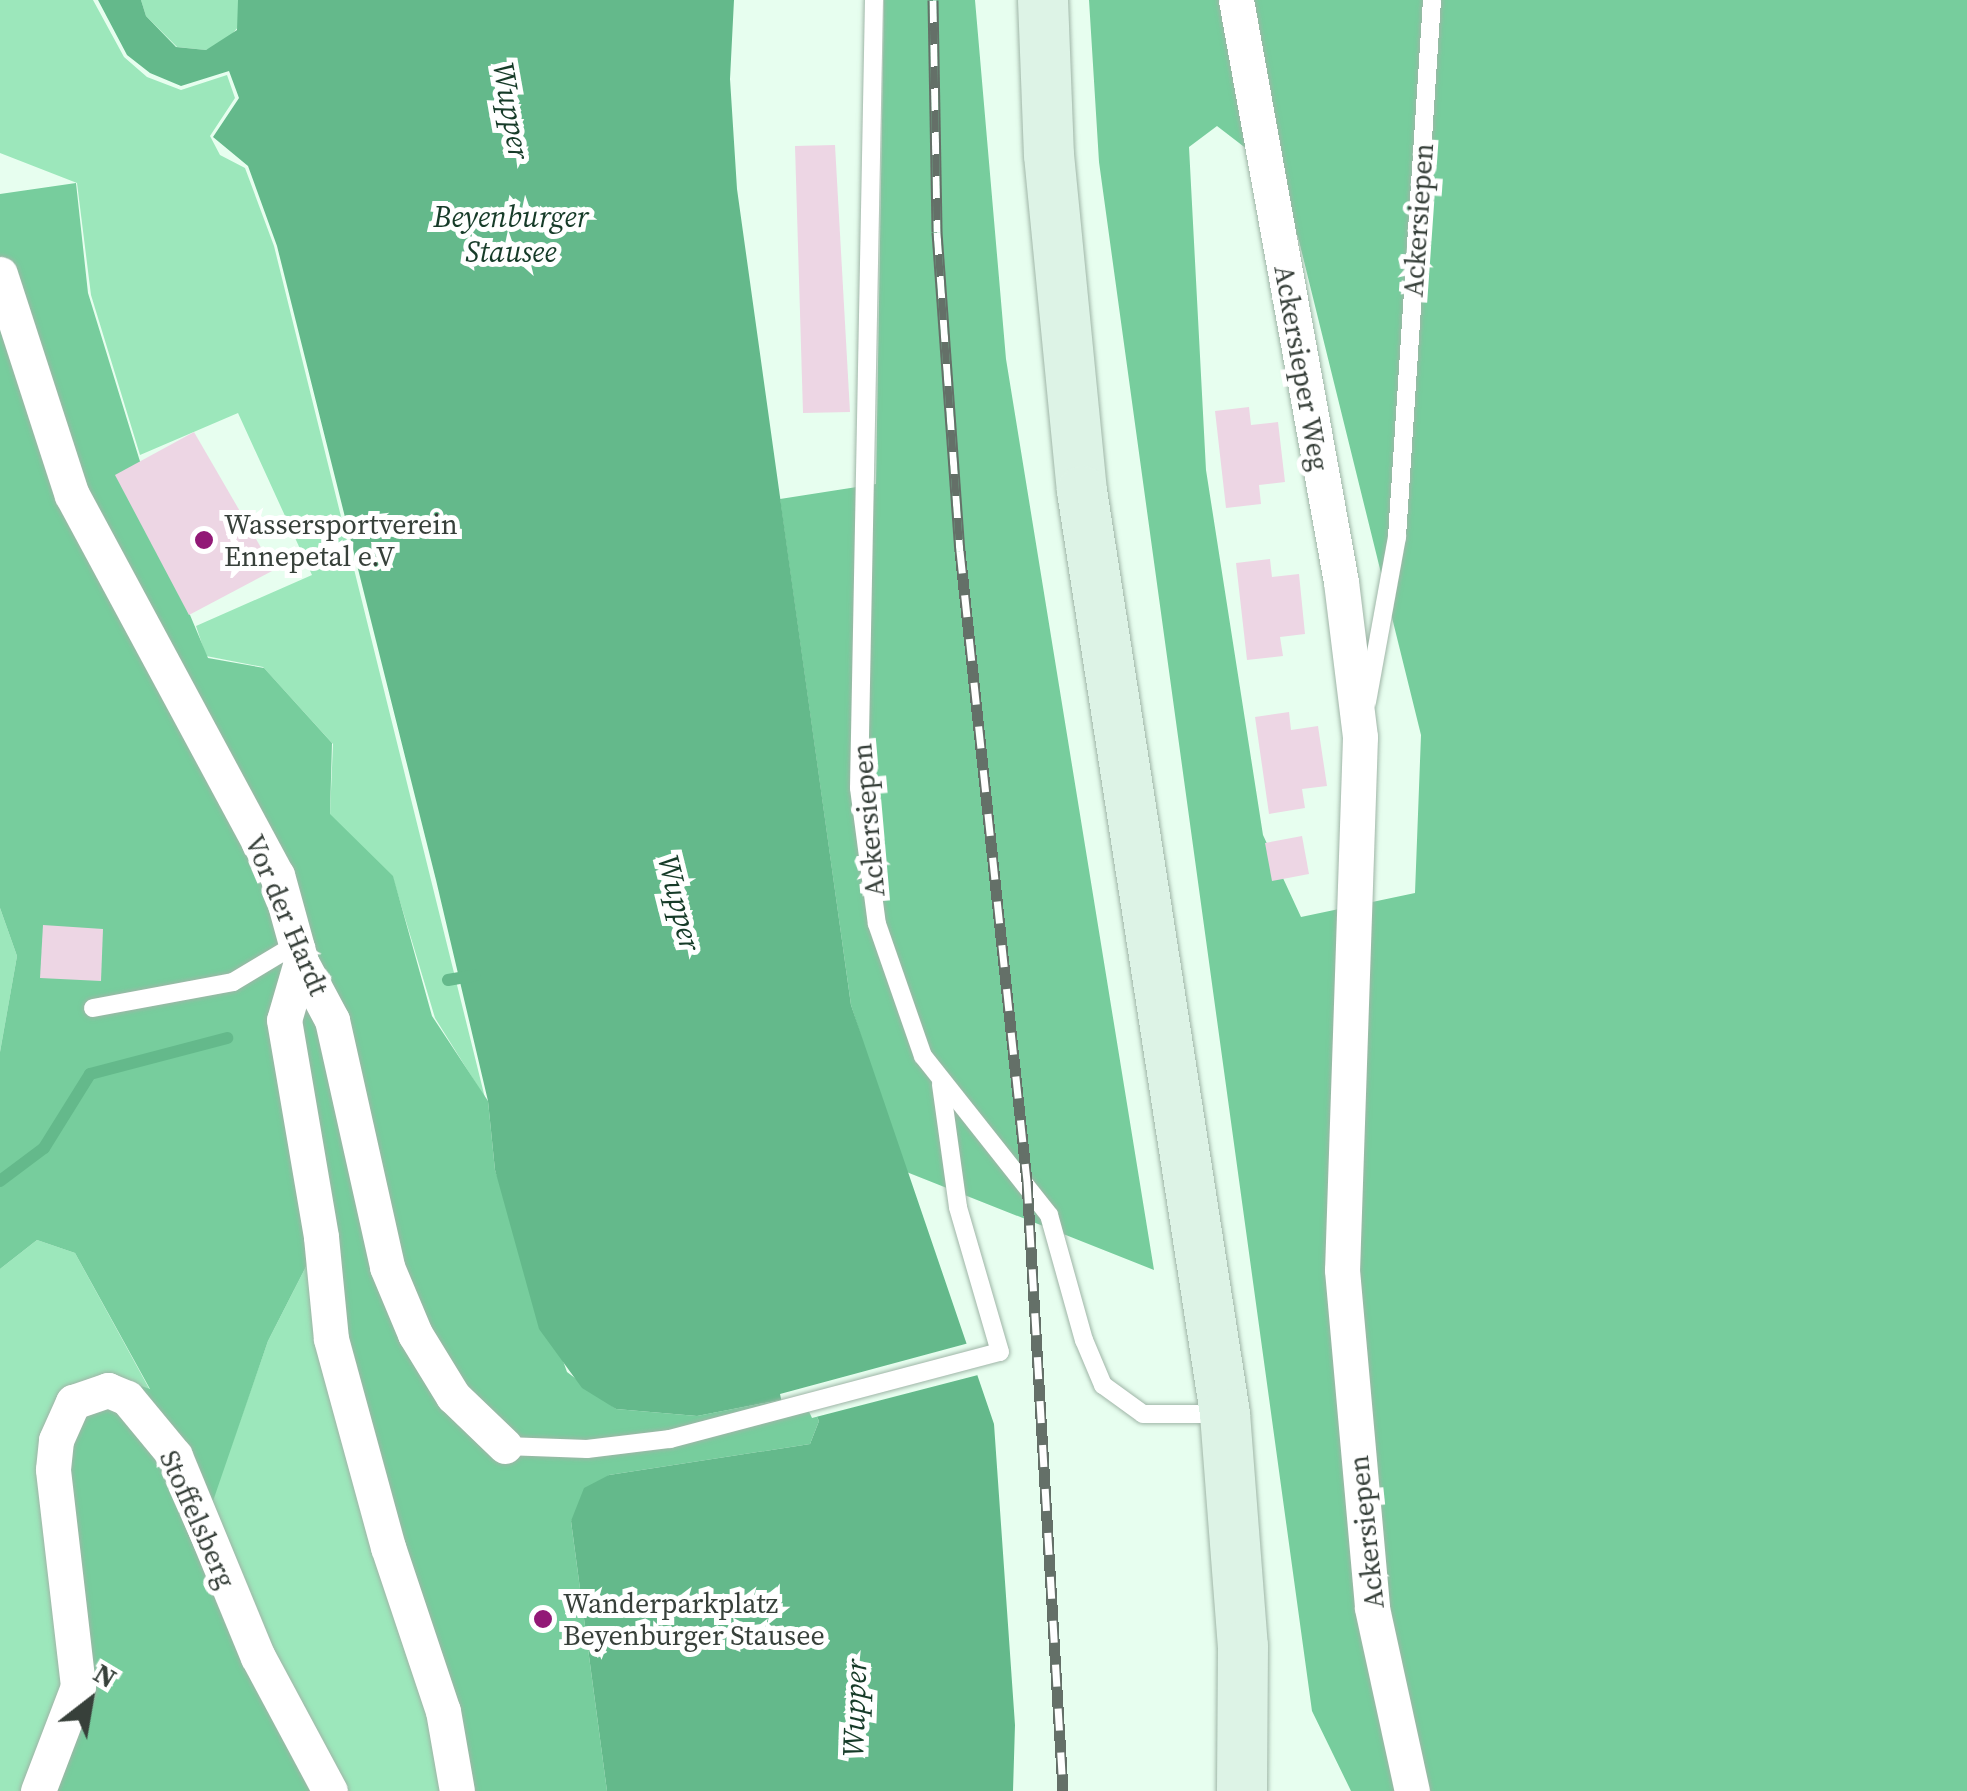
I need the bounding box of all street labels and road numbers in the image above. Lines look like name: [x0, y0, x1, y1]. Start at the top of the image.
street label: Ackersiepen: [1396, 142, 1440, 298]
street label: Ackersieper Weg: [1267, 262, 1337, 474]
street label: Ackersiepen: [845, 742, 891, 898]
street label: Vor der Hardt: [238, 830, 336, 1000]
street label: Stoffelsberg: [153, 1445, 243, 1593]
street label: Ackersiepen: [1341, 1454, 1391, 1610]

